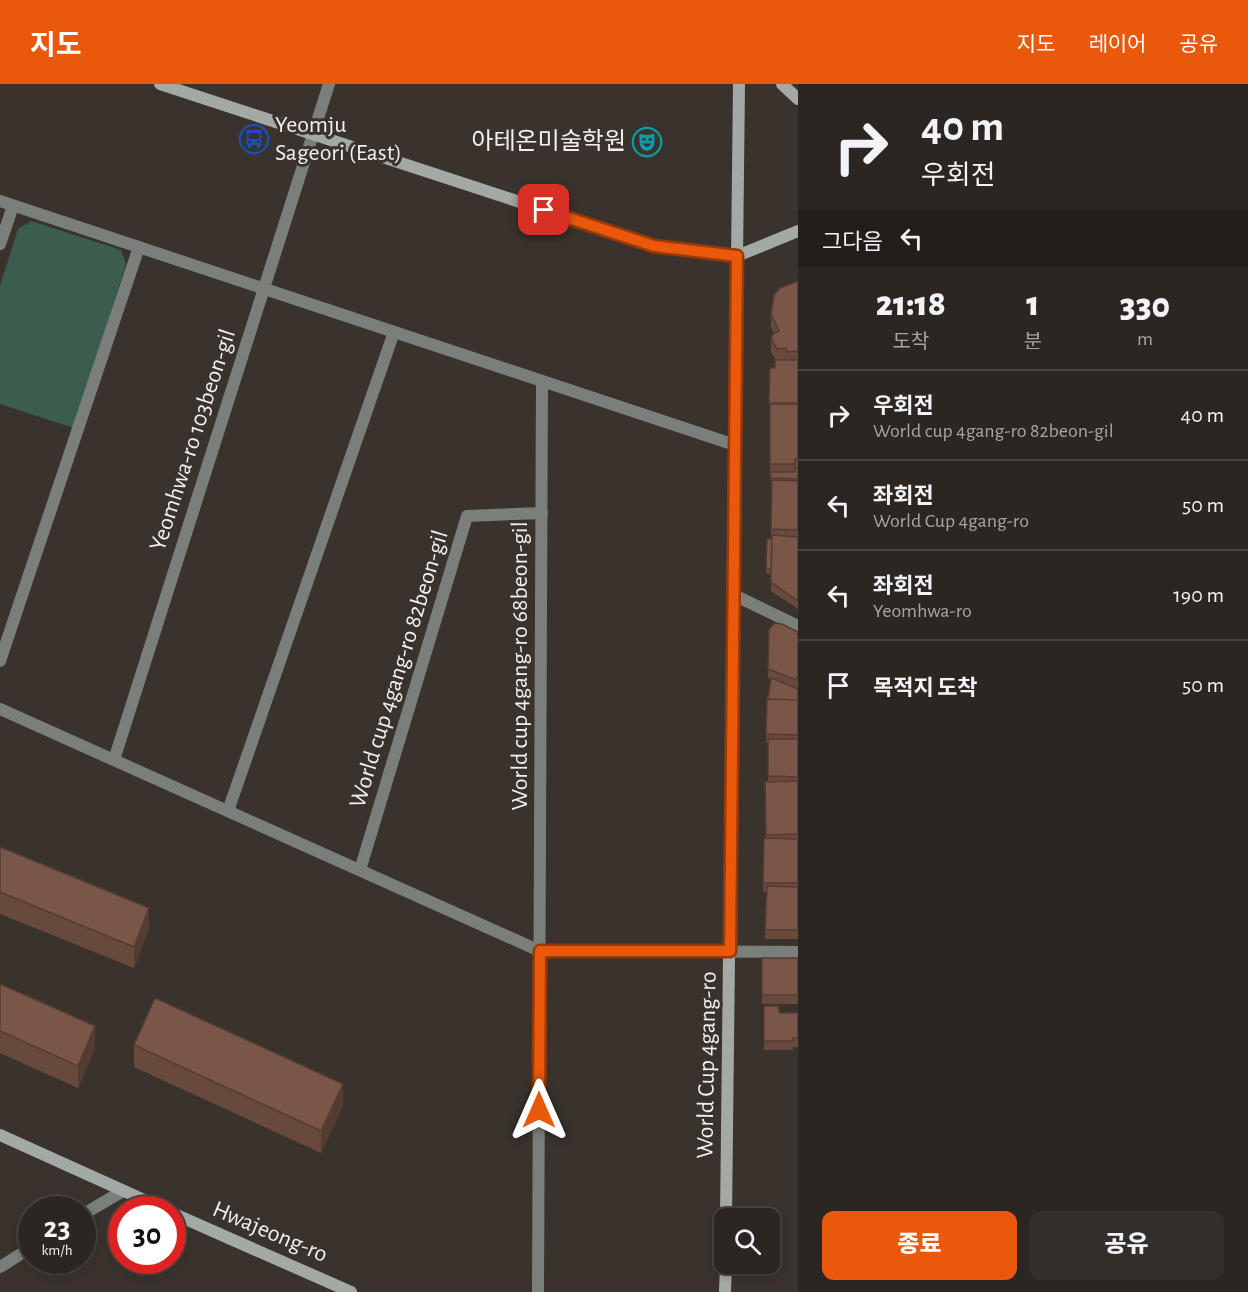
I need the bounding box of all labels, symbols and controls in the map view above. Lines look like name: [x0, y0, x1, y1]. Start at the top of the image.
text: 지도: [30, 32, 82, 60]
text: 지도: [1017, 34, 1055, 55]
text: 레이어: [1088, 34, 1146, 55]
text: 공유: [1179, 34, 1218, 55]
text: 40 m: [921, 106, 1004, 148]
icon: right: [822, 108, 900, 186]
place label: Yeomju Sageori (East): [275, 113, 402, 165]
bus stop icon: Yeomju Sageori (East): [238, 123, 270, 155]
theatre icon: 아테온미술학원: [631, 126, 663, 158]
place label: 아테온미술학원: [471, 128, 626, 154]
text: 우회전: [921, 162, 996, 189]
pin: [518, 184, 569, 235]
icon: arrive: [527, 193, 560, 226]
icon: left: [895, 222, 928, 255]
text: 그다음: [822, 231, 883, 253]
text: 21:18: [876, 286, 946, 322]
text: 1: [1026, 286, 1039, 322]
text: 330: [1120, 288, 1170, 324]
street label: Yeomhwa-ro 103beon-gil: [146, 326, 240, 554]
text: m: [1137, 329, 1153, 349]
text: 도착: [892, 332, 929, 352]
text: 분: [1024, 332, 1042, 352]
text: 우회전: [873, 395, 934, 417]
icon: right: [822, 399, 855, 432]
text: 40 m: [1181, 404, 1224, 426]
text: World cup 4gang-ro 82beon-gil: [873, 421, 1114, 441]
text: 좌회전: [873, 485, 934, 507]
icon: left: [822, 489, 855, 522]
text: 50 m: [1182, 494, 1224, 516]
text: World Cup 4gang-ro: [873, 511, 1029, 531]
street label: World cup 4gang-ro 68beon-gil: [508, 521, 532, 811]
street label: World cup 4gang-ro 82beon-gil: [345, 527, 453, 811]
text: 좌회전: [873, 575, 934, 597]
icon: left: [822, 579, 855, 612]
text: 190 m: [1173, 584, 1224, 606]
text: Yeomhwa-ro: [873, 601, 972, 621]
icon: arrive: [822, 669, 855, 702]
text: 50 m: [1182, 674, 1224, 696]
text: 목적지 도착: [873, 677, 978, 699]
street label: World Cup 4gang-ro: [693, 971, 721, 1159]
position arrow: [507, 1078, 571, 1142]
speed limit sign: 30: [108, 1196, 186, 1274]
street label: Hwajeong-ro: [209, 1197, 331, 1267]
map controls: [714, 1208, 780, 1274]
button: search: [714, 1208, 780, 1274]
button: 종료: [822, 1211, 1017, 1280]
button: 공유: [1029, 1211, 1224, 1280]
text: 23: [43, 1213, 71, 1243]
text: km/h: [42, 1243, 72, 1258]

